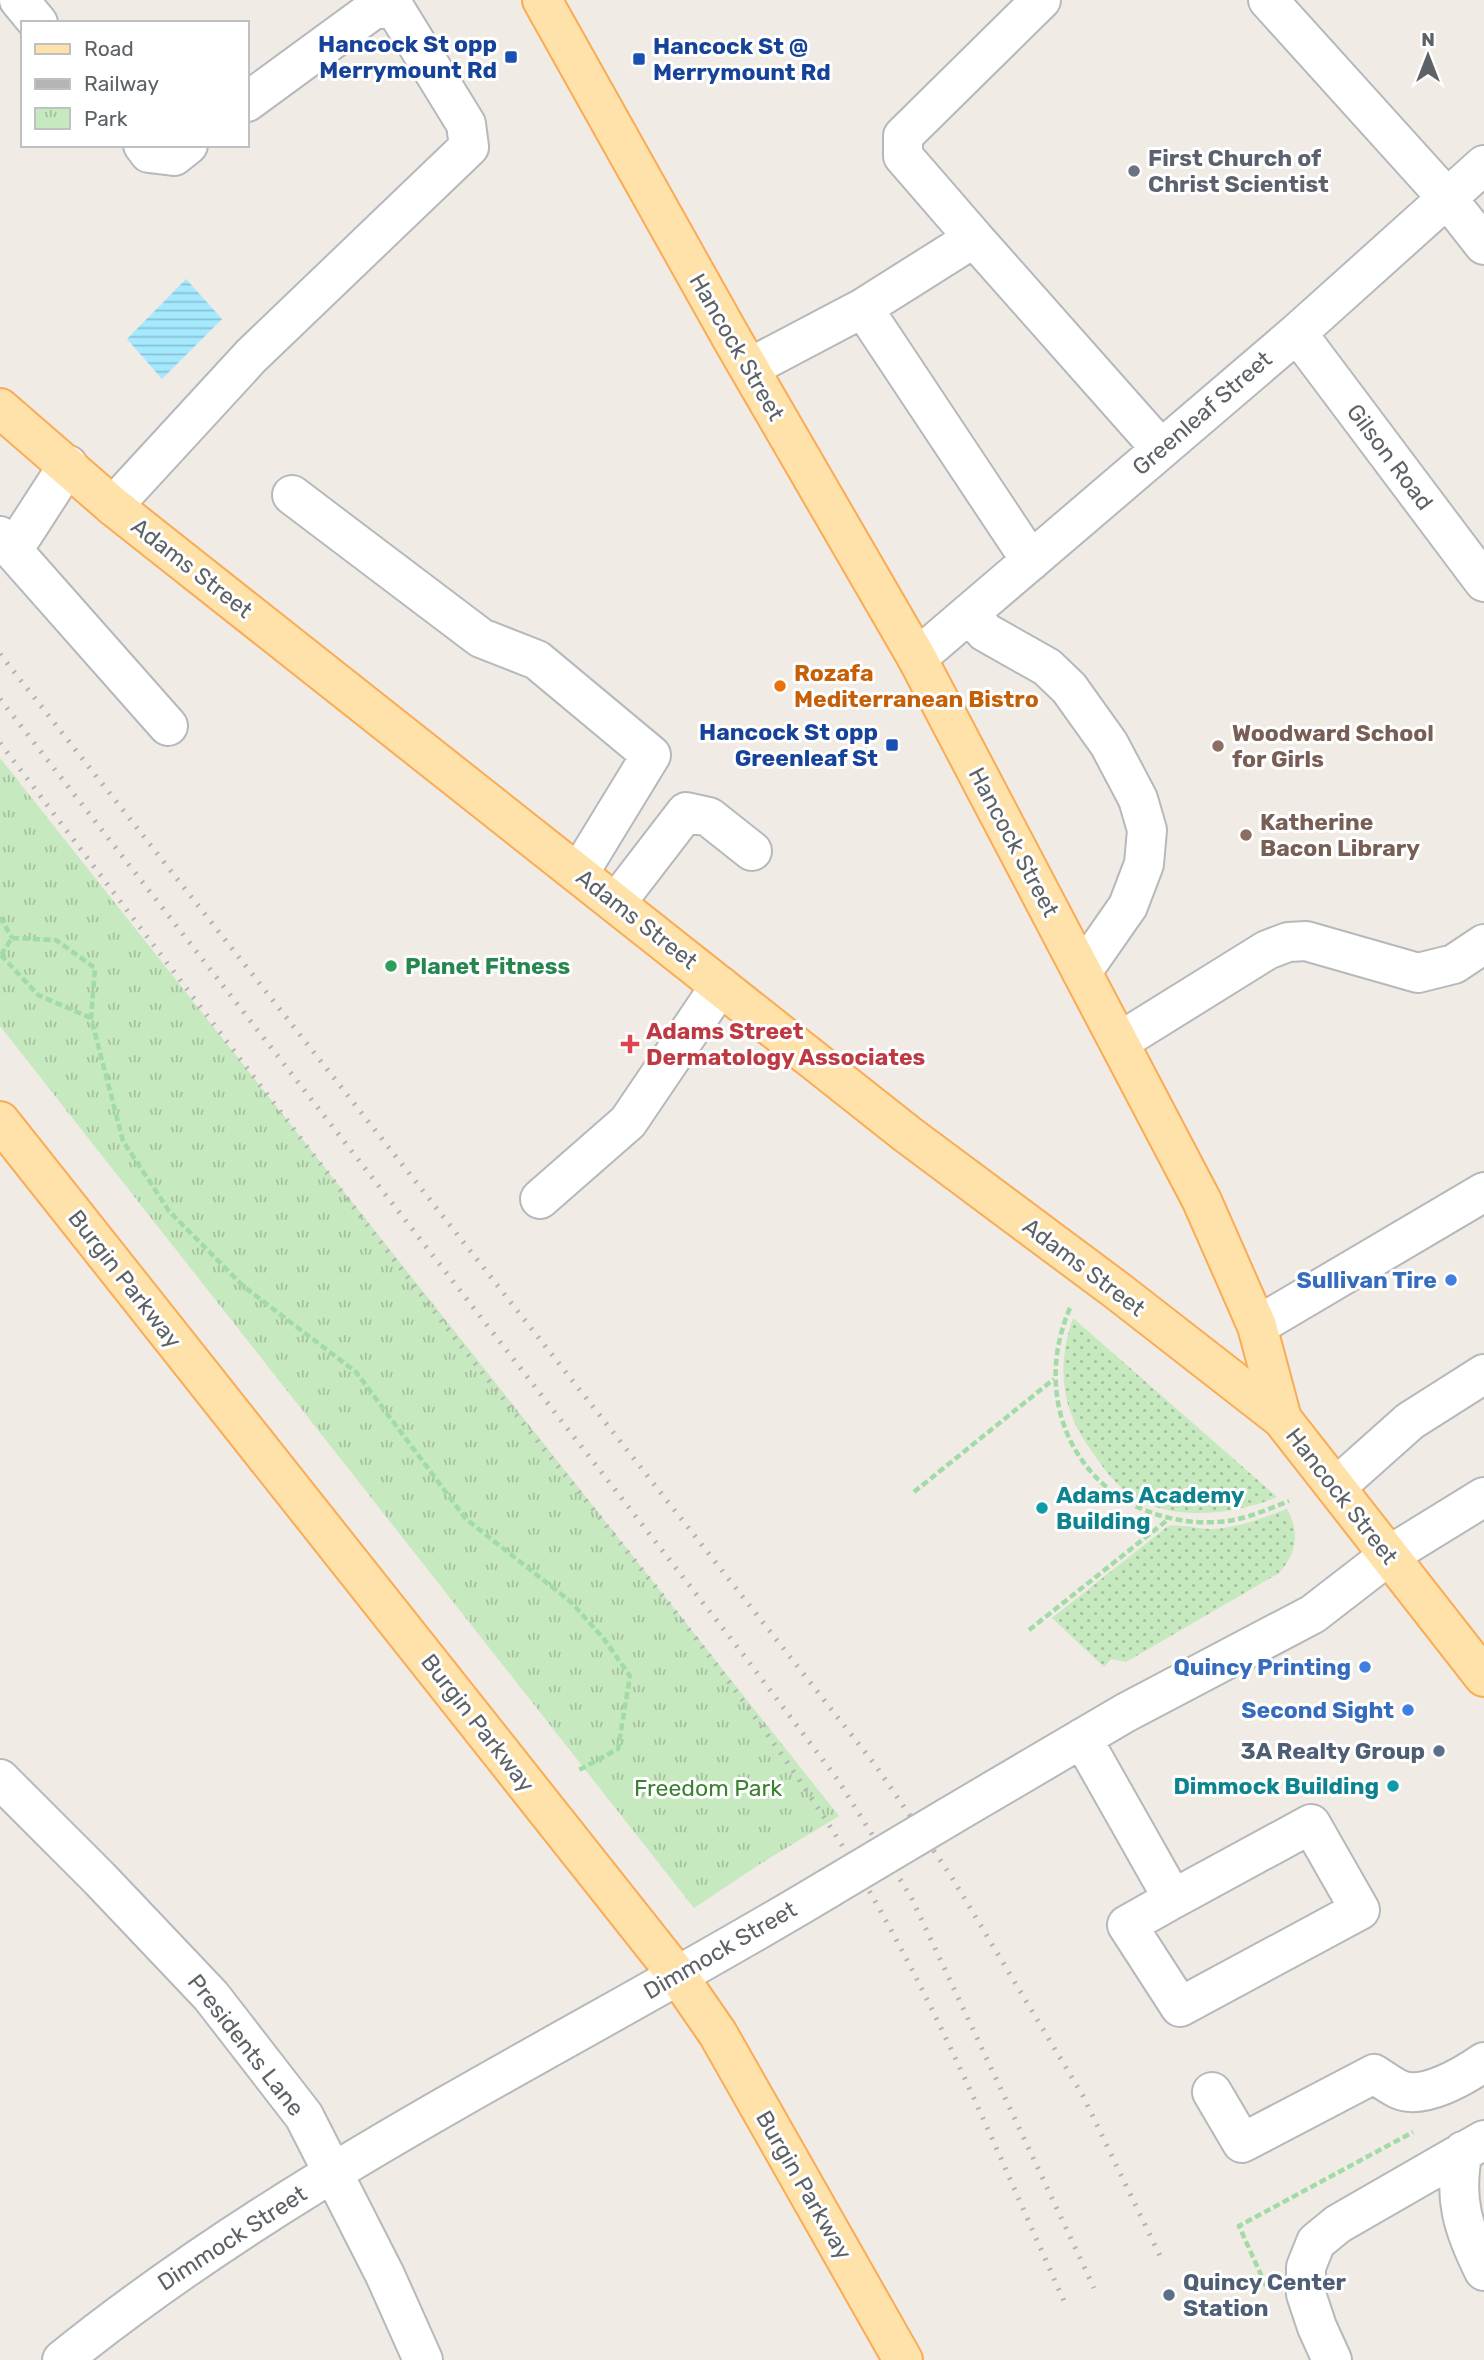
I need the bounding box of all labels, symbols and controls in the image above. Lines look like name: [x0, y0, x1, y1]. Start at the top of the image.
legend: [21, 21, 248, 147]
north arrow: [1393, 21, 1463, 91]
text: N: [1421, 28, 1435, 51]
place label: Hancock St opp Merrymount Rd: [318, 30, 497, 84]
place label: Hancock St @ Merrymount Rd: [653, 32, 831, 86]
text: Road: [84, 36, 134, 61]
marker: Hancock St opp Merrymount Rd: [503, 49, 519, 65]
marker: Hancock St @ Merrymount Rd: [631, 51, 647, 67]
text: Railway: [84, 71, 159, 96]
text: Park: [84, 106, 128, 131]
place label: First Church of Christ Scientist: [1148, 144, 1329, 198]
marker: First Church of Christ Scientist: [1126, 163, 1142, 179]
street label: Hancock Street: [684, 268, 790, 426]
street label: Greenleaf Street: [1127, 345, 1277, 481]
street label: Gilson Road: [1341, 398, 1439, 516]
street label: Adams Street: [126, 512, 258, 624]
place label: Rozafa Mediterranean Bistro: [794, 659, 1039, 713]
marker: Rozafa Mediterranean Bistro: [772, 678, 788, 694]
place label: Hancock St opp Greenleaf St: [699, 718, 878, 772]
place label: Woodward School for Girls: [1232, 719, 1434, 773]
marker: Hancock St opp Greenleaf St: [884, 737, 900, 753]
marker: Woodward School for Girls: [1210, 738, 1226, 754]
street label: Hancock Street: [963, 762, 1065, 922]
place label: Katherine Bacon Library: [1260, 808, 1420, 862]
marker: Katherine Bacon Library: [1238, 827, 1254, 843]
street label: Adams Street: [571, 863, 703, 975]
place label: Planet Fitness: [405, 952, 570, 980]
marker: Planet Fitness: [383, 958, 399, 974]
place label: Adams Street Dermatology Associates: [646, 1017, 926, 1071]
marker: Adams Street Dermatology Associates: [620, 1034, 640, 1054]
street label: Burgin Parkway: [62, 1204, 188, 1354]
street label: Adams Street: [1017, 1212, 1151, 1322]
place label: Sullivan Tire: [1297, 1266, 1437, 1294]
marker: Sullivan Tire: [1443, 1272, 1459, 1288]
street label: Hancock Street: [1280, 1422, 1404, 1570]
place label: Adams Academy Building: [1056, 1481, 1245, 1535]
marker: Adams Academy Building: [1034, 1500, 1050, 1516]
street label: Burgin Parkway: [415, 1648, 541, 1798]
place label: Quincy Printing: [1173, 1653, 1351, 1681]
marker: Quincy Printing: [1357, 1659, 1373, 1675]
place label: Second Sight: [1241, 1696, 1394, 1724]
marker: Second Sight: [1400, 1702, 1416, 1718]
place label: 3A Realty Group: [1241, 1737, 1425, 1765]
marker: 3A Realty Group: [1431, 1743, 1447, 1759]
place label: Dimmock Building: [1173, 1772, 1379, 1800]
park label: Freedom Park: [634, 1774, 782, 1802]
marker: Dimmock Building: [1385, 1778, 1401, 1794]
street label: Dimmock Street: [639, 1895, 801, 2005]
street label: Presidents Lane: [182, 1968, 310, 2122]
street label: Burgin Parkway: [750, 2105, 858, 2265]
street label: Dimmock Street: [152, 2179, 312, 2297]
place label: Quincy Center Station: [1183, 2268, 1347, 2322]
marker: Quincy Center Station: [1161, 2287, 1177, 2303]

